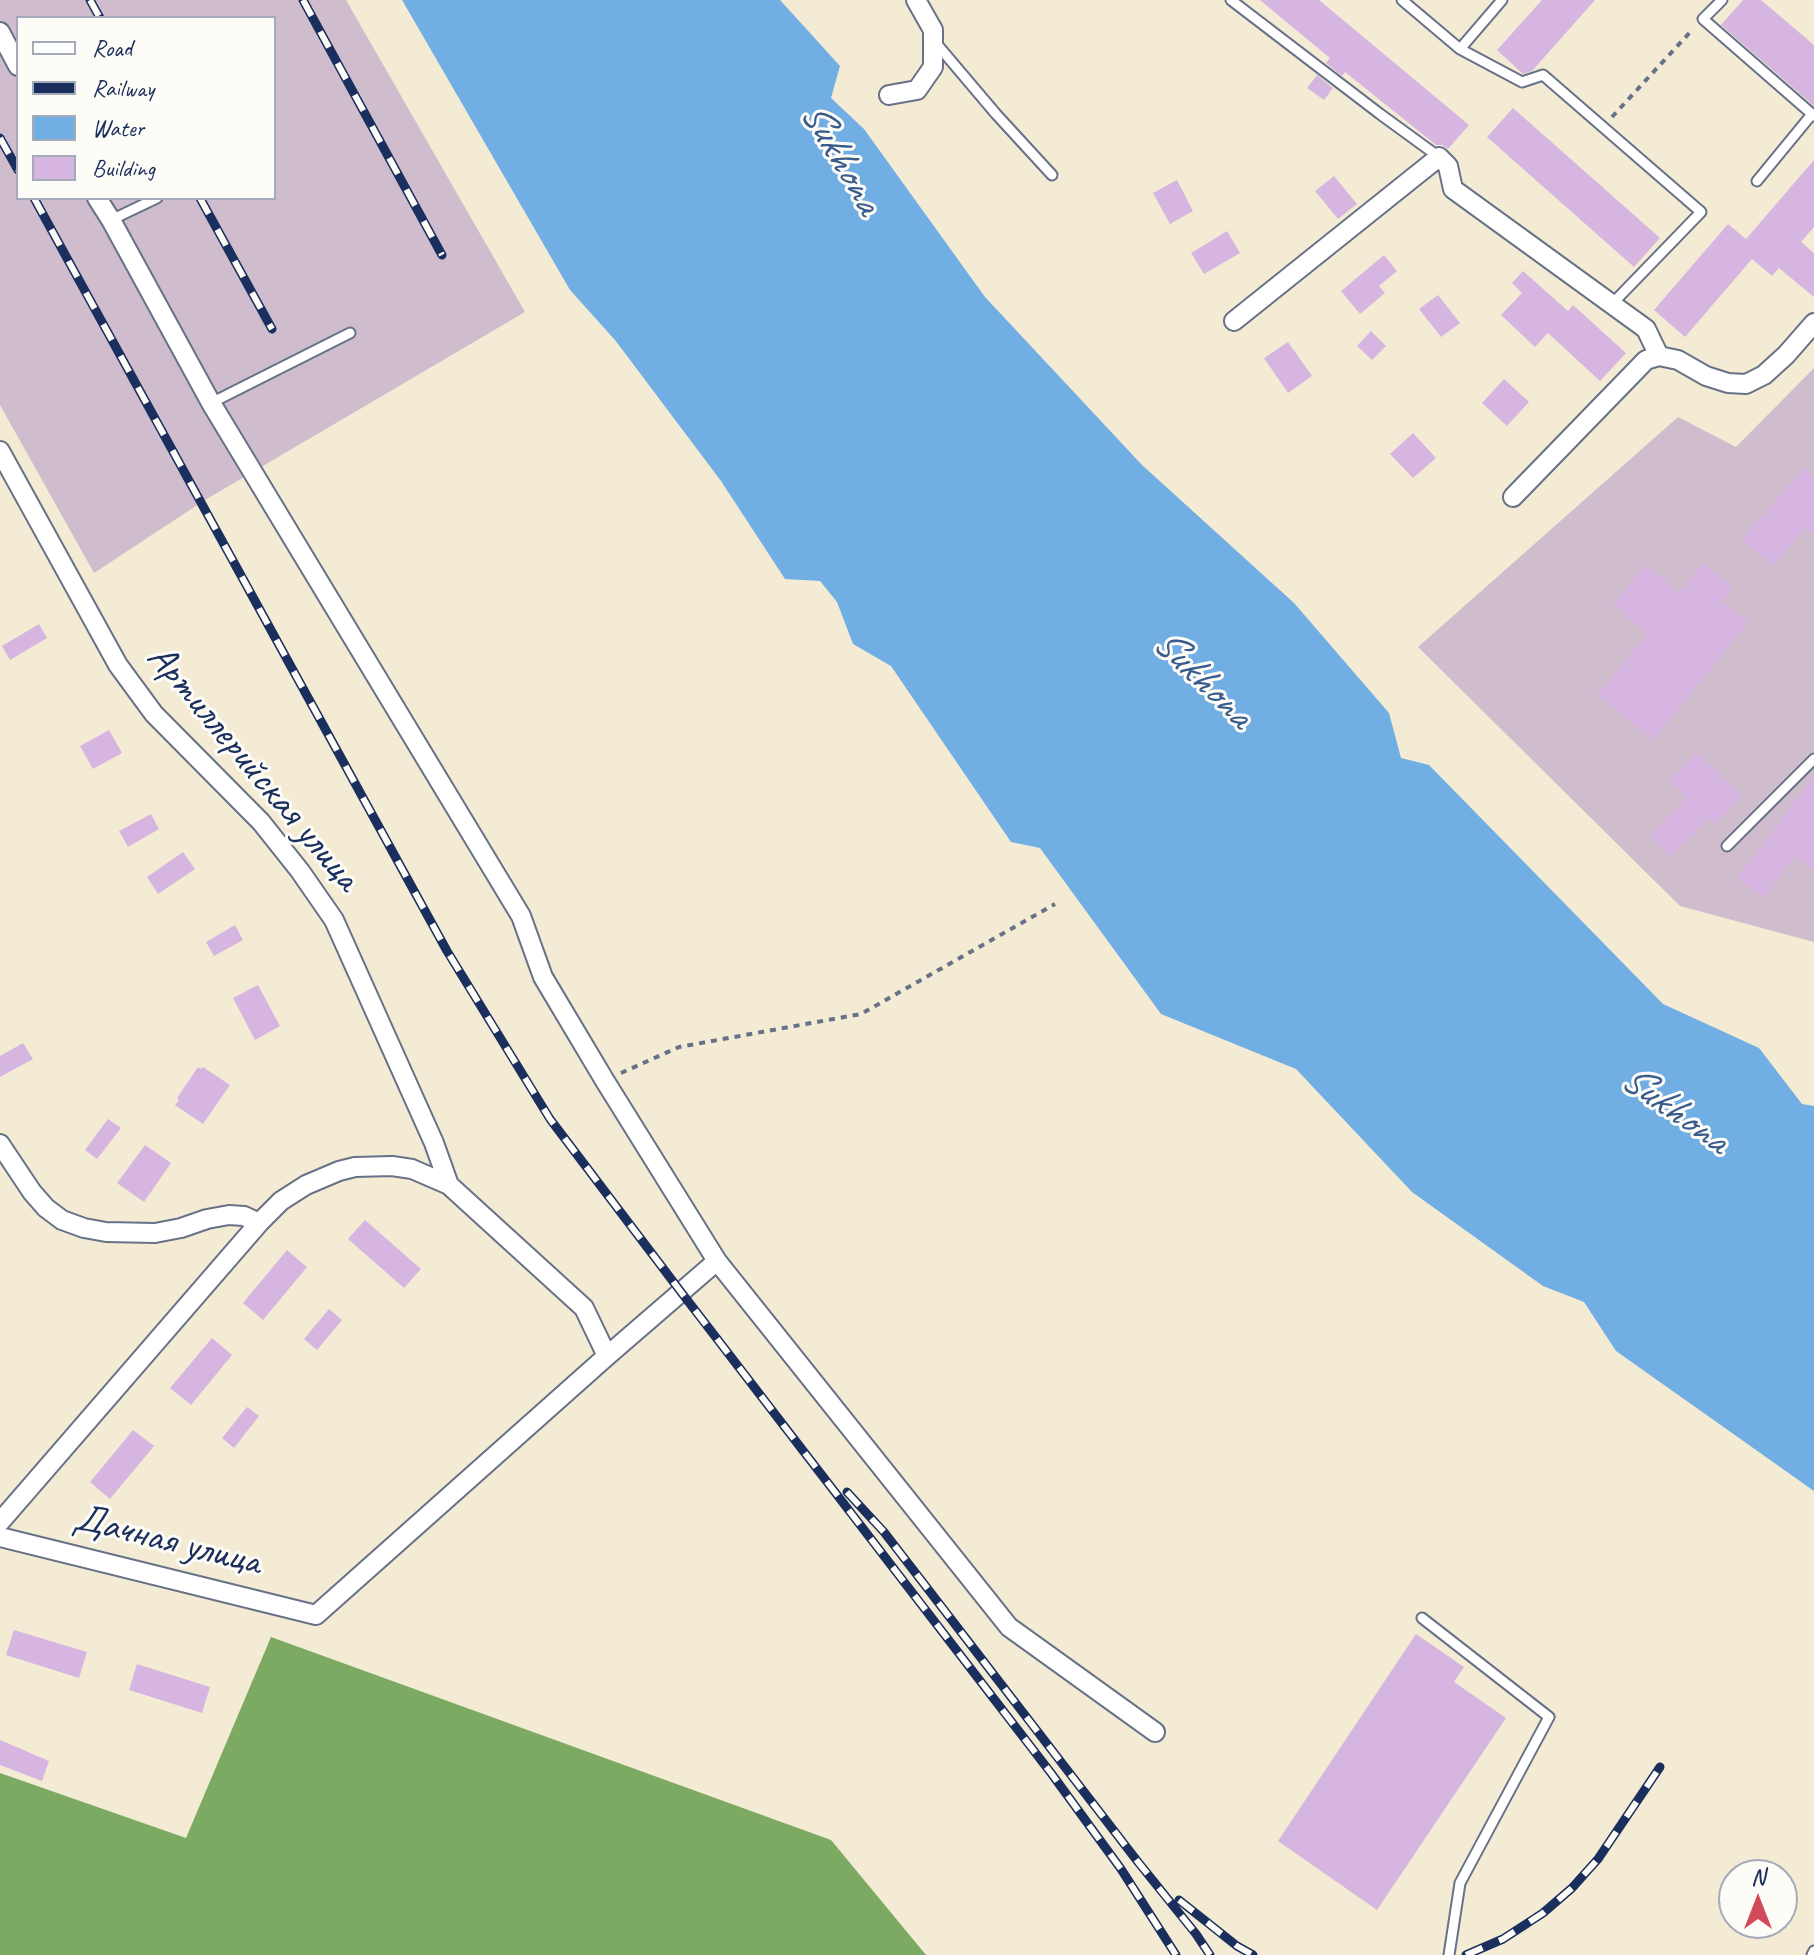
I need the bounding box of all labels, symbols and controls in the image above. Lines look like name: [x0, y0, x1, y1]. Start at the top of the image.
legend: [16, 16, 276, 200]
text: Road: [92, 33, 132, 63]
text: Railway: [92, 73, 154, 103]
water label: Sukhona: [788, 93, 892, 223]
text: Water: [92, 113, 144, 143]
text: Building: [92, 153, 155, 183]
water label: Sukhona: [1141, 618, 1263, 740]
street label: Артиллерийская улица: [136, 635, 370, 901]
water label: Sukhona: [1610, 1054, 1738, 1166]
street label: Дачная улица: [68, 1495, 266, 1587]
north arrow: [1718, 1859, 1798, 1939]
text: N: [1751, 1863, 1765, 1891]

